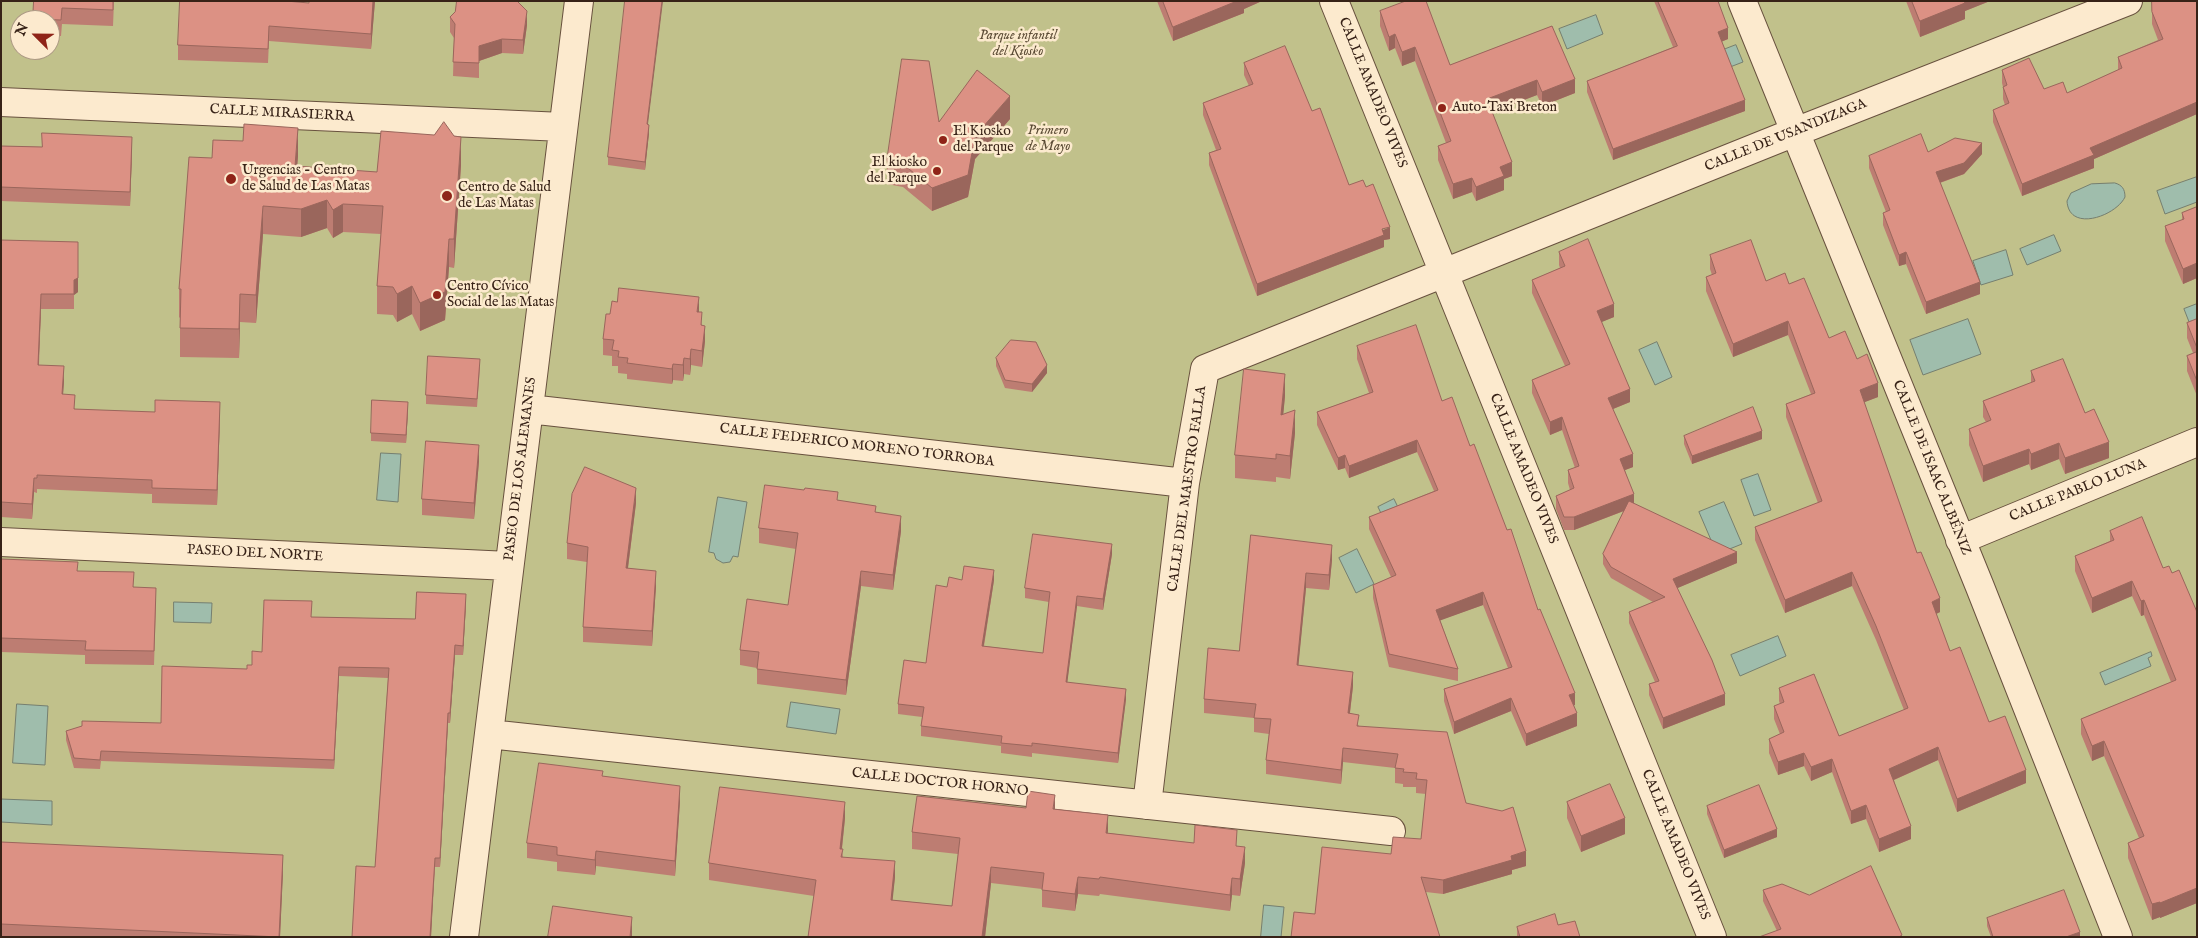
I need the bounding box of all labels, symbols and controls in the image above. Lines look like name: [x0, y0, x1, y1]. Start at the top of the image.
north arrow: [10, 10, 60, 60]
street label: CALLE AMADEO VIVES: [1334, 15, 1410, 171]
text: N: [11, 20, 33, 39]
park label: Parque infantil del Kiosko: [979, 28, 1057, 60]
street label: CALLE DE USANDIZAGA: [1703, 96, 1869, 176]
place label: Auto-Taxi Breton: [1452, 100, 1557, 116]
street label: CALLE MIRASIERRA: [209, 102, 355, 126]
marker: Auto-Taxi Breton: [1436, 102, 1448, 114]
park label: Primero de Mayo: [1026, 123, 1070, 156]
place label: El Kiosko del Parque: [953, 124, 1014, 156]
marker: El Kiosko del Parque: [937, 134, 949, 146]
place label: El kiosko del Parque: [866, 155, 927, 188]
place label: Urgencias - Centro de Salud de Las Matas: [242, 163, 370, 196]
marker: El kiosko del Parque: [931, 165, 943, 177]
marker: Urgencias - Centro de Salud de Las Matas: [224, 172, 238, 186]
place label: Centro de Salud de Las Matas: [458, 180, 551, 212]
marker: Centro de Salud de Las Matas: [440, 189, 454, 203]
place label: Centro Cívico Social de las Matas: [447, 279, 554, 312]
marker: Centro Cívico Social de las Matas: [431, 289, 443, 301]
street label: PASEO DE LOS ALEMANES: [501, 376, 541, 562]
street label: CALLE DE ISAAC ALBÉNIZ: [1888, 378, 1974, 558]
street label: CALLE DEL MAESTRO FALLA: [1165, 385, 1211, 593]
street label: CALLE AMADEO VIVES: [1485, 391, 1561, 547]
street label: CALLE FEDERICO MORENO TORROBA: [719, 421, 995, 471]
street label: CALLE PABLO LUNA: [2007, 456, 2149, 526]
street label: PASEO DEL NORTE: [187, 542, 323, 566]
street label: CALLE DOCTOR HORNO: [851, 765, 1029, 801]
street label: CALLE AMADEO VIVES: [1637, 767, 1713, 923]

